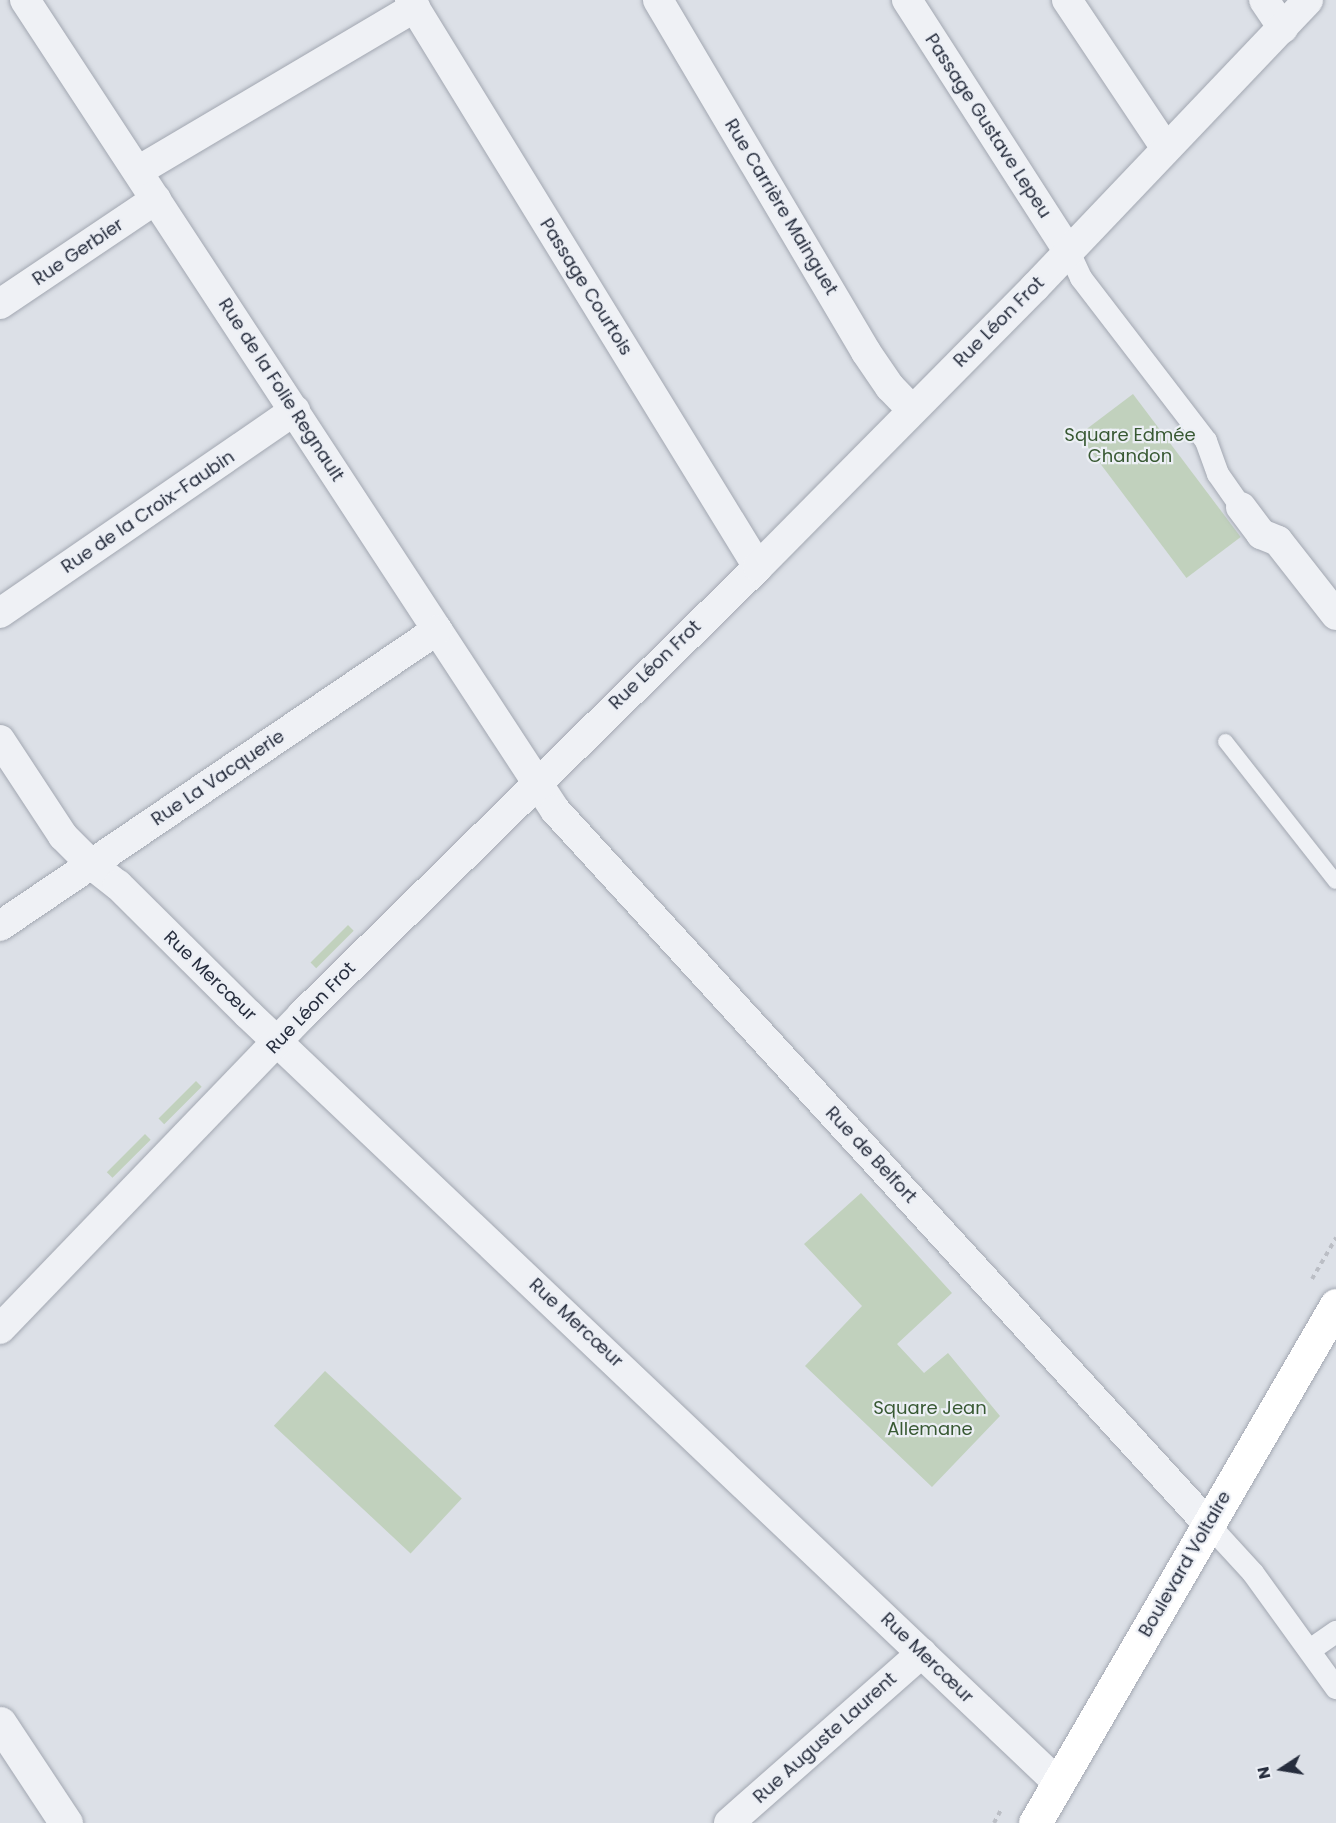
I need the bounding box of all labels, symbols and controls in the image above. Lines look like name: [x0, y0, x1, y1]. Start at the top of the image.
street label: Passage Gustave Lepeu: [920, 30, 1056, 222]
street label: Rue Carrière Mainguet: [720, 115, 842, 299]
street label: Rue Gerbier: [29, 214, 127, 290]
street label: Passage Courtois: [535, 215, 637, 359]
street label: Rue Léon Frot: [949, 272, 1049, 372]
street label: Rue de la Folie Regnault: [214, 294, 348, 486]
park label: Square Edmée Chandon: [1064, 425, 1196, 468]
street label: Rue de la Croix-Faubin: [57, 446, 239, 578]
street label: Rue Léon Frot: [605, 616, 705, 714]
street label: Rue La Vacquerie: [147, 726, 289, 830]
street label: Rue Mercœur: [159, 926, 261, 1026]
street label: Rue Léon Frot: [262, 958, 360, 1058]
street label: Rue de Belfort: [821, 1102, 921, 1208]
street label: Rue Mercœur: [525, 1274, 627, 1372]
park label: Square Jean Allemane: [873, 1398, 987, 1440]
street label: Boulevard Voltaire: [1134, 1487, 1236, 1641]
street label: Rue Mercœur: [876, 1608, 978, 1708]
street label: Rue Auguste Laurent: [749, 1668, 901, 1808]
north arrow: [1252, 1739, 1312, 1799]
text: N: [1251, 1765, 1276, 1781]

